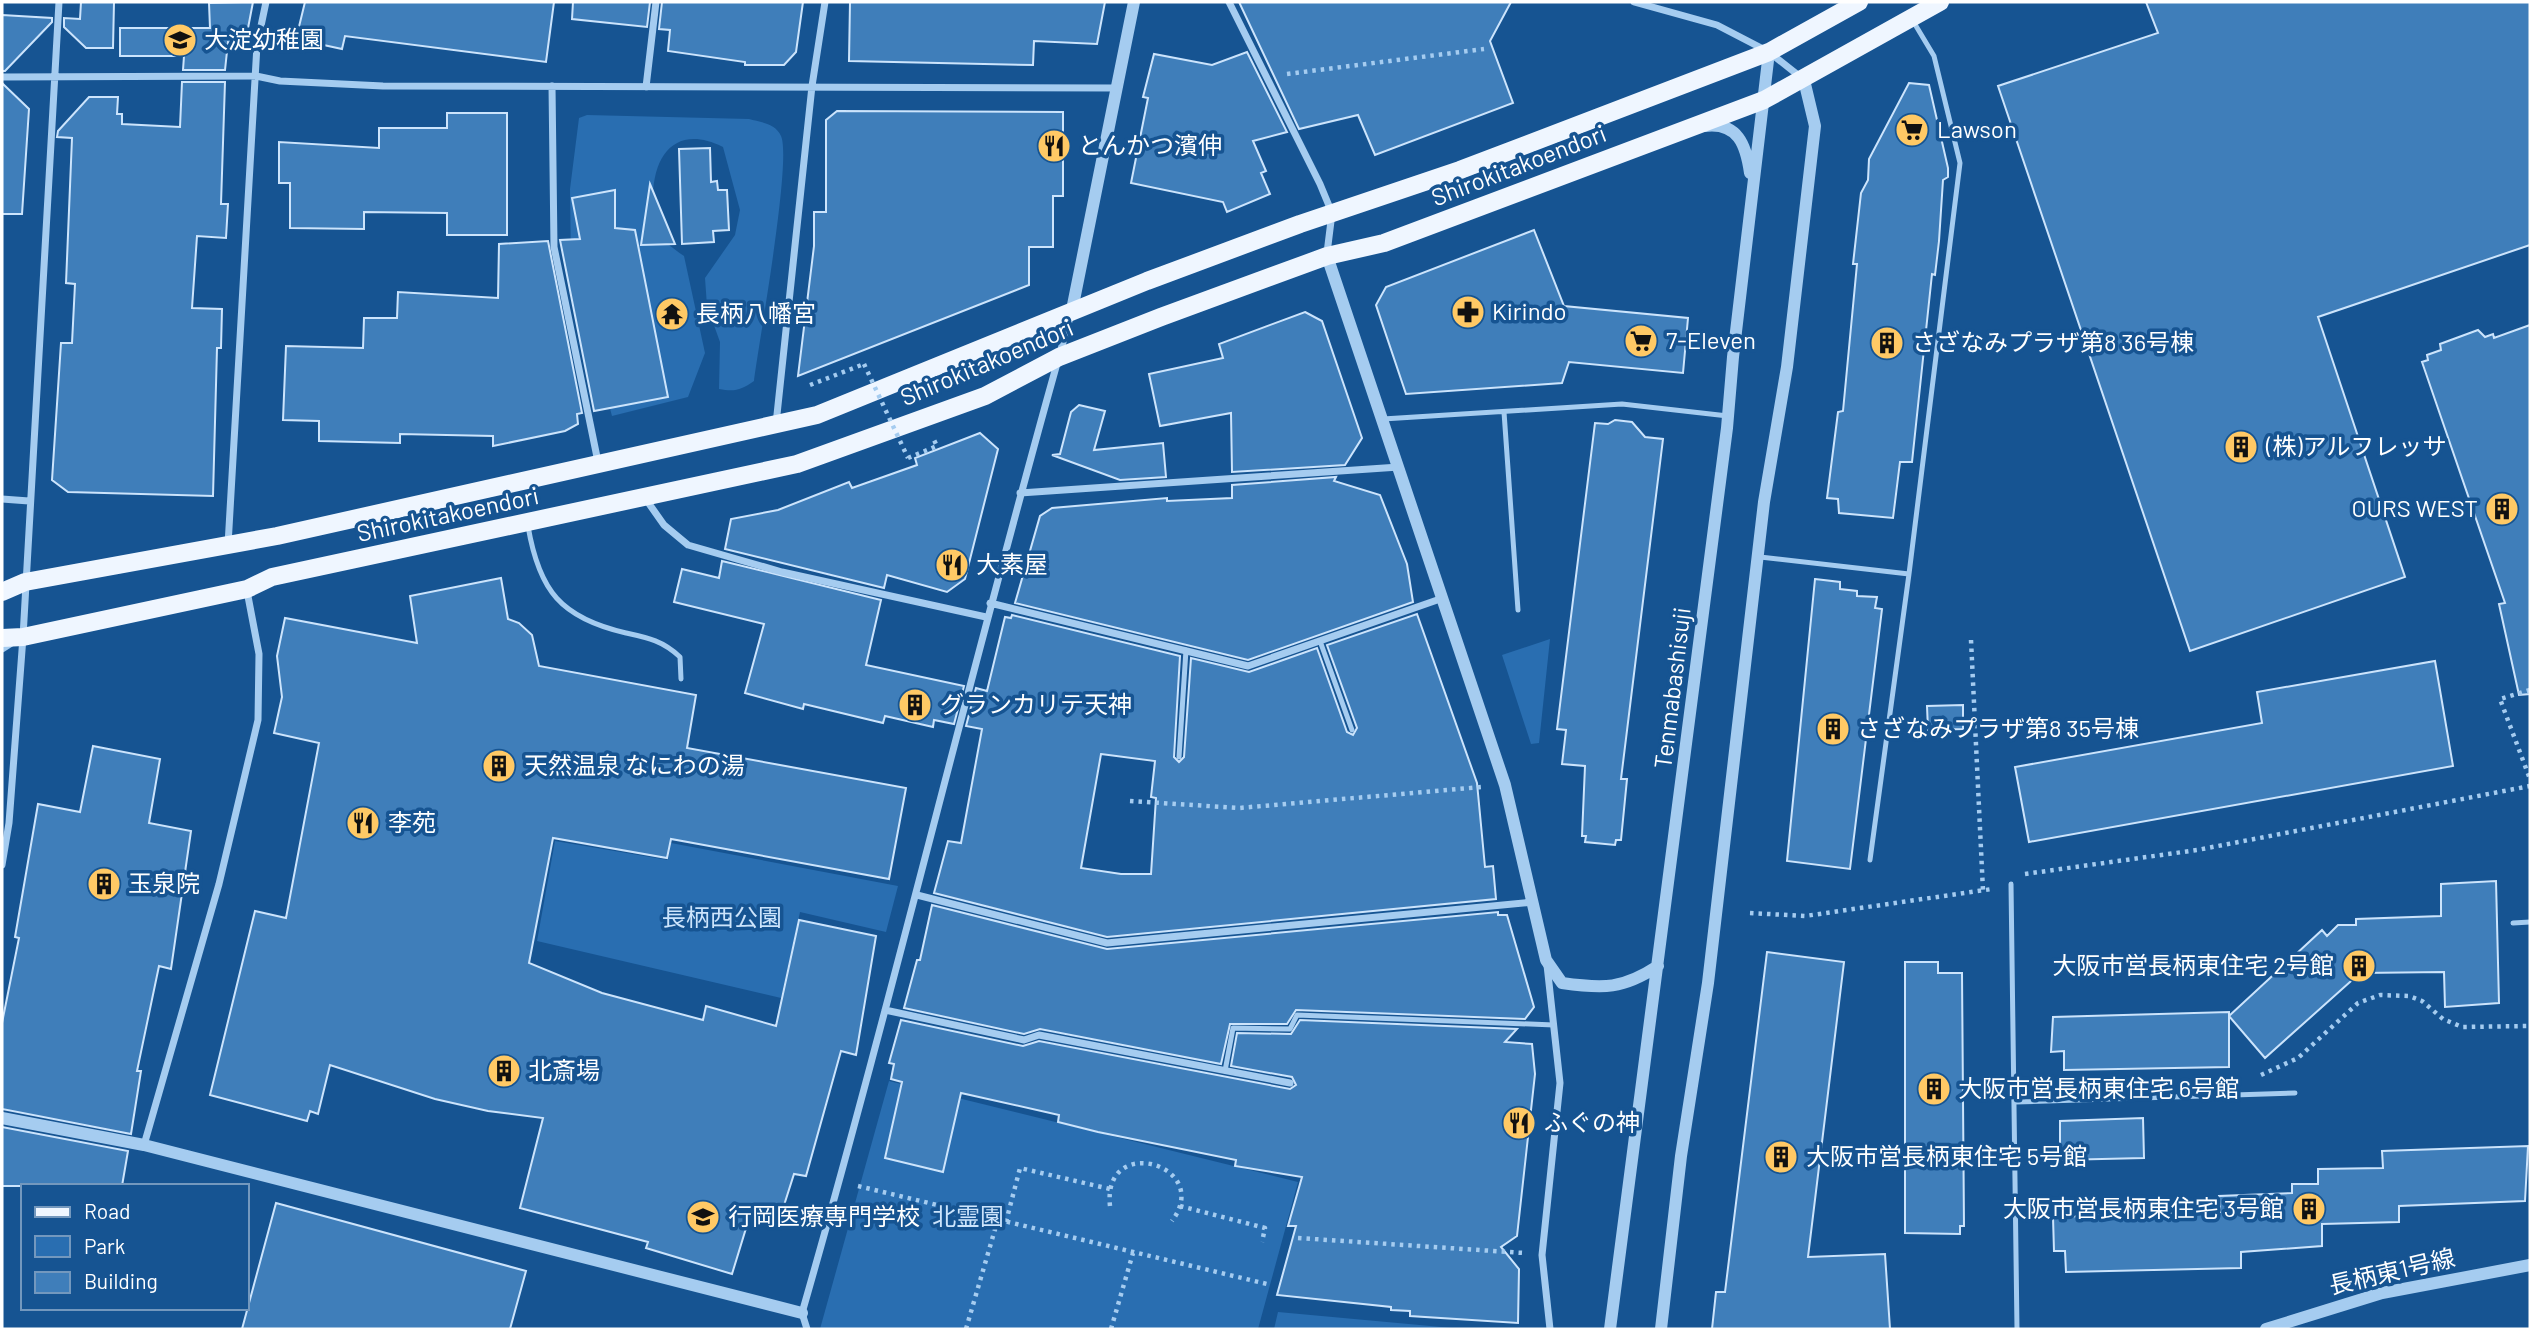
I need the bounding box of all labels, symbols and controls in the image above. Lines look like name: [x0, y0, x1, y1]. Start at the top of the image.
school or university icon: 大淀幼稚園: [161, 21, 199, 59]
place label: 大淀幼稚園: [204, 24, 324, 53]
supermarket icon: Lawson: [1893, 111, 1931, 149]
place label: Lawson: [1937, 114, 2017, 143]
street label: Shirokitakoendori: [1427, 118, 1610, 211]
restaurant icon: とんかつ濱伸: [1035, 127, 1073, 165]
place label: とんかつ濱伸: [1078, 130, 1222, 159]
pharmacy icon: Kirindo: [1449, 293, 1487, 331]
temple icon: 長柄八幡宮: [653, 295, 691, 333]
place label: Kirindo: [1492, 296, 1567, 325]
place label: 長柄八幡宮: [696, 298, 816, 327]
street label: Shirokitakoendori: [896, 312, 1077, 411]
supermarket icon: 7-Eleven: [1622, 322, 1660, 360]
building icon: さざなみプラザ第8 36号棟: [1868, 324, 1906, 362]
place label: 7-Eleven: [1666, 325, 1756, 354]
place label: さざなみプラザ第8 36号棟: [1912, 327, 2194, 356]
building icon: (株)アルフレッサ: [2222, 428, 2260, 466]
place label: (株)アルフレッサ: [2265, 431, 2446, 460]
street label: Shirokitakoendori: [354, 480, 541, 547]
building icon: OURS WEST: [2483, 490, 2521, 528]
place label: OURS WEST: [2352, 493, 2478, 522]
restaurant icon: 大素屋: [933, 546, 971, 584]
place label: 大素屋: [976, 549, 1048, 578]
street label: Tenmabashisuji: [1647, 606, 1696, 770]
building icon: グランカリテ天神: [896, 686, 934, 724]
place label: グランカリテ天神: [940, 689, 1132, 718]
building icon: さざなみプラザ第8 35号棟: [1814, 710, 1852, 748]
place label: さざなみプラザ第8 35号棟: [1857, 713, 2139, 742]
building icon: 天然温泉 なにわの湯: [480, 747, 518, 785]
place label: 天然温泉 なにわの湯: [524, 750, 745, 779]
restaurant icon: 李苑: [344, 804, 382, 842]
place label: 李苑: [388, 807, 436, 836]
building icon: 玉泉院: [85, 865, 123, 903]
place label: 玉泉院: [128, 868, 200, 897]
park label: 長柄西公園: [662, 902, 782, 931]
building icon: 大阪市営長柄東住宅 2号館: [2340, 947, 2378, 985]
place label: 大阪市営長柄東住宅 2号館: [2052, 950, 2334, 979]
building icon: 北斎場: [485, 1052, 523, 1090]
place label: 北斎場: [528, 1055, 600, 1084]
building icon: 大阪市営長柄東住宅 6号館: [1915, 1070, 1953, 1108]
place label: 大阪市営長柄東住宅 6号館: [1958, 1073, 2239, 1102]
restaurant icon: ふぐの神: [1500, 1104, 1538, 1142]
place label: ふぐの神: [1544, 1107, 1640, 1136]
building icon: 大阪市営長柄東住宅 5号館: [1762, 1138, 1800, 1176]
place label: 大阪市営長柄東住宅 5号館: [1806, 1141, 2087, 1170]
legend: [21, 1184, 248, 1310]
building icon: 大阪市営長柄東住宅 3号館: [2290, 1190, 2328, 1228]
place label: 大阪市営長柄東住宅 3号館: [2003, 1193, 2284, 1222]
text: Road: [84, 1198, 130, 1223]
school or university icon: 行岡医療専門学校: [684, 1198, 722, 1236]
place label: 行岡医療専門学校: [728, 1201, 920, 1230]
park label: 北霊園: [932, 1201, 1004, 1230]
text: Park: [84, 1233, 125, 1258]
street label: 長柄東1号線: [2326, 1242, 2457, 1299]
text: Building: [84, 1268, 158, 1293]

